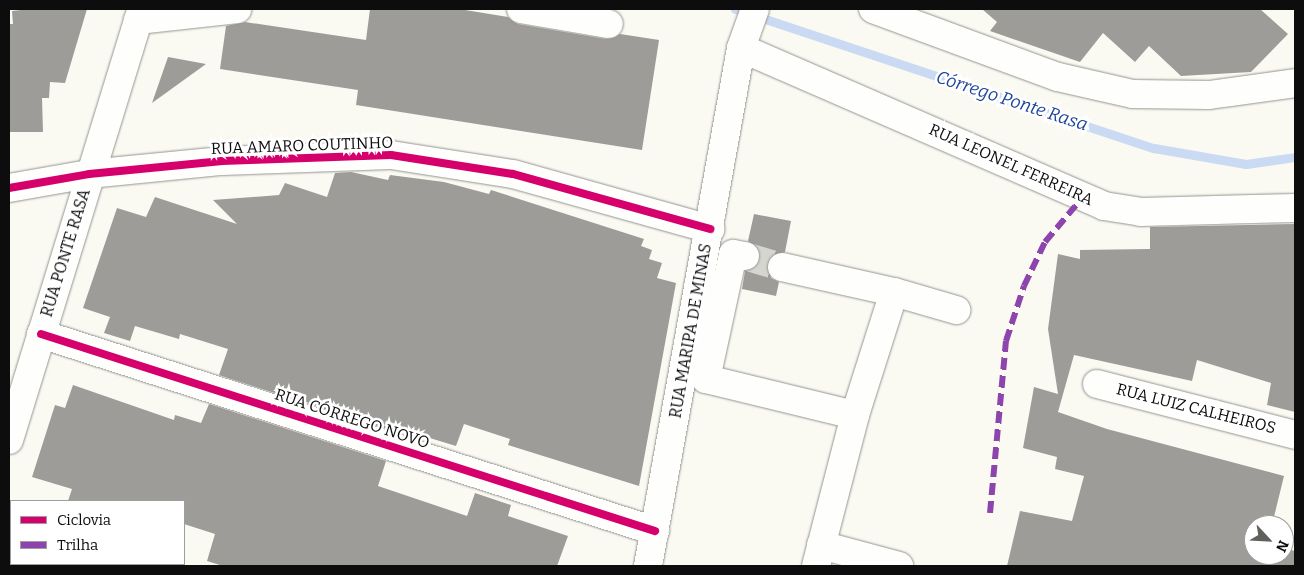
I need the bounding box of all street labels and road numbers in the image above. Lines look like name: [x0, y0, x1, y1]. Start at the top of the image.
street label: RUA LEONEL FERREIRA: [926, 120, 1096, 210]
street label: RUA AMARO COUTINHO: [210, 133, 394, 159]
street label: RUA PONTE RASA: [37, 186, 95, 320]
street label: RUA MARIPA DE MINAS: [666, 242, 716, 420]
street label: RUA LUIZ CALHEIROS: [1114, 380, 1278, 438]
street label: RUA CÓRREGO NOVO: [272, 385, 432, 453]

